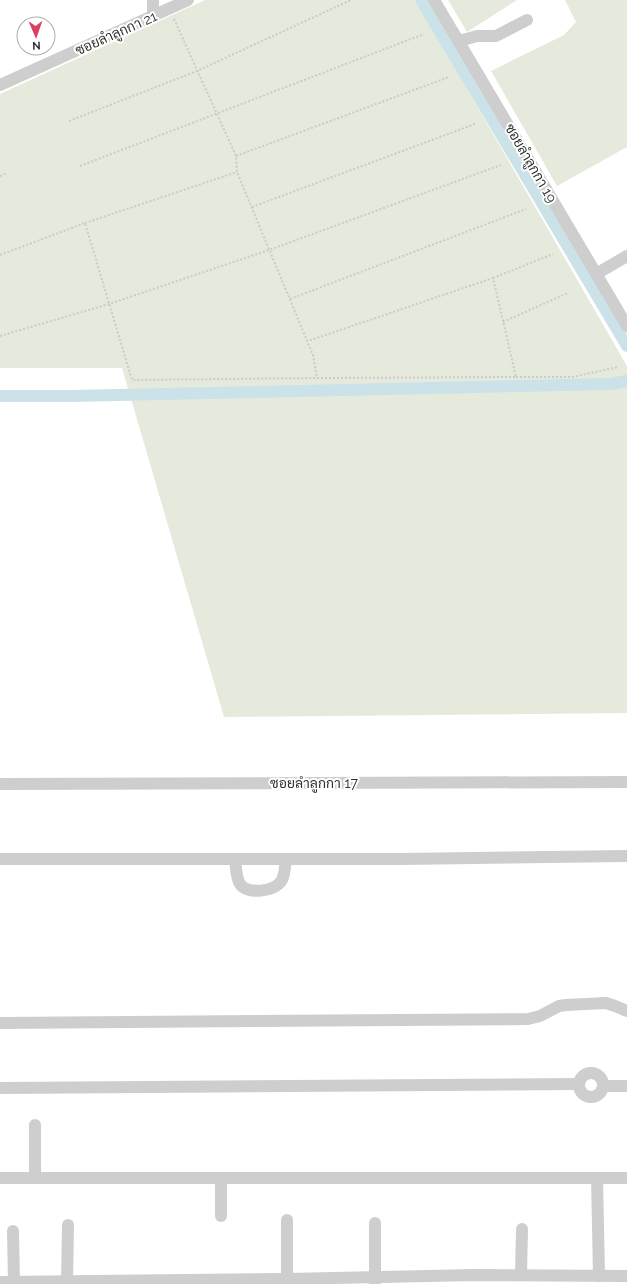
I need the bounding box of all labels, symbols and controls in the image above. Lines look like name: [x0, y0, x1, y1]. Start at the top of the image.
street label: ซอยลำลูกกา 21: [73, 8, 160, 60]
north arrow: [16, 16, 56, 56]
text: N: [32, 39, 41, 52]
street label: ซอยลำลูกกา 19: [500, 121, 560, 206]
street label: ซอยลำลูกกา 17: [270, 775, 358, 793]

